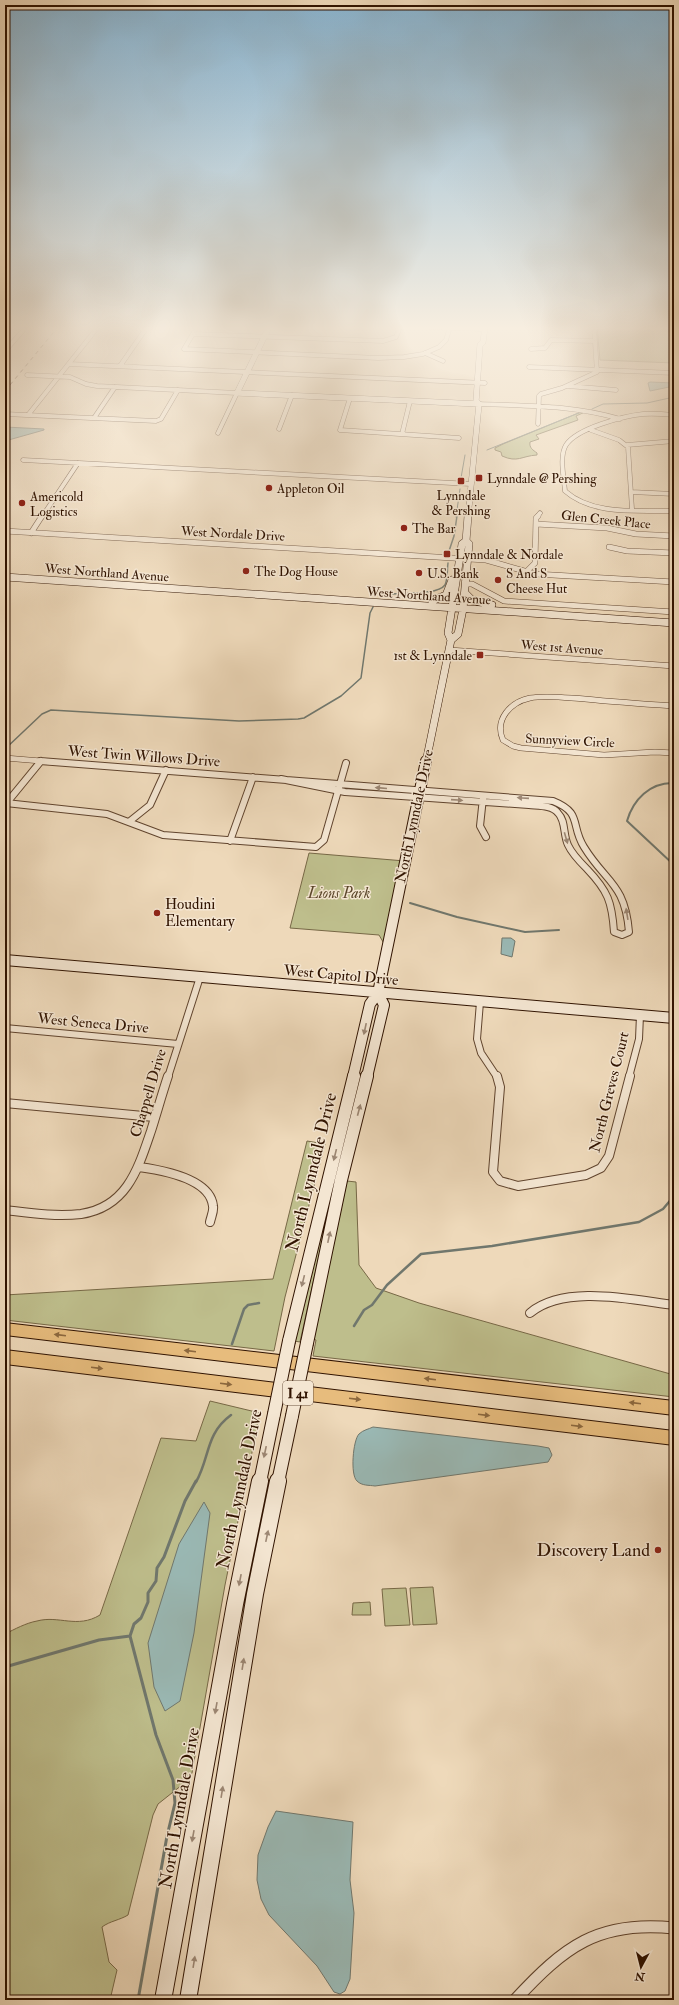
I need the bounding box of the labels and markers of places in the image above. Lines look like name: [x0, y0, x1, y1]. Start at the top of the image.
place label: Lynndale @ Pershing: [487, 471, 597, 488]
marker: Lynndale @ Pershing: [474, 473, 484, 483]
marker: Lynndale & Pershing: [456, 476, 466, 486]
place label: Appleton Oil: [276, 481, 345, 498]
marker: Appleton Oil: [264, 483, 274, 493]
place label: Lynndale & Pershing: [432, 488, 491, 519]
place label: Americold Logistics: [29, 489, 84, 520]
marker: Americold Logistics: [17, 498, 27, 508]
place label: The Bar: [412, 521, 456, 537]
marker: The Bar: [399, 523, 409, 533]
place label: Lynndale & Nordale: [455, 547, 564, 564]
marker: Lynndale & Nordale: [442, 549, 452, 559]
place label: The Dog House: [254, 564, 339, 580]
marker: The Dog House: [241, 566, 251, 576]
place label: U.S. Bank: [427, 566, 480, 582]
place label: S And S Cheese Hut: [506, 566, 567, 597]
marker: U.S. Bank: [414, 568, 424, 578]
marker: S And S Cheese Hut: [493, 575, 503, 585]
place label: 1st & Lynndale: [393, 648, 473, 665]
marker: 1st & Lynndale: [475, 650, 485, 660]
place label: Houdini Elementary: [165, 895, 235, 931]
marker: Houdini Elementary: [152, 908, 162, 918]
place label: Discovery Land: [537, 1539, 650, 1562]
marker: Discovery Land: [653, 1545, 663, 1555]

